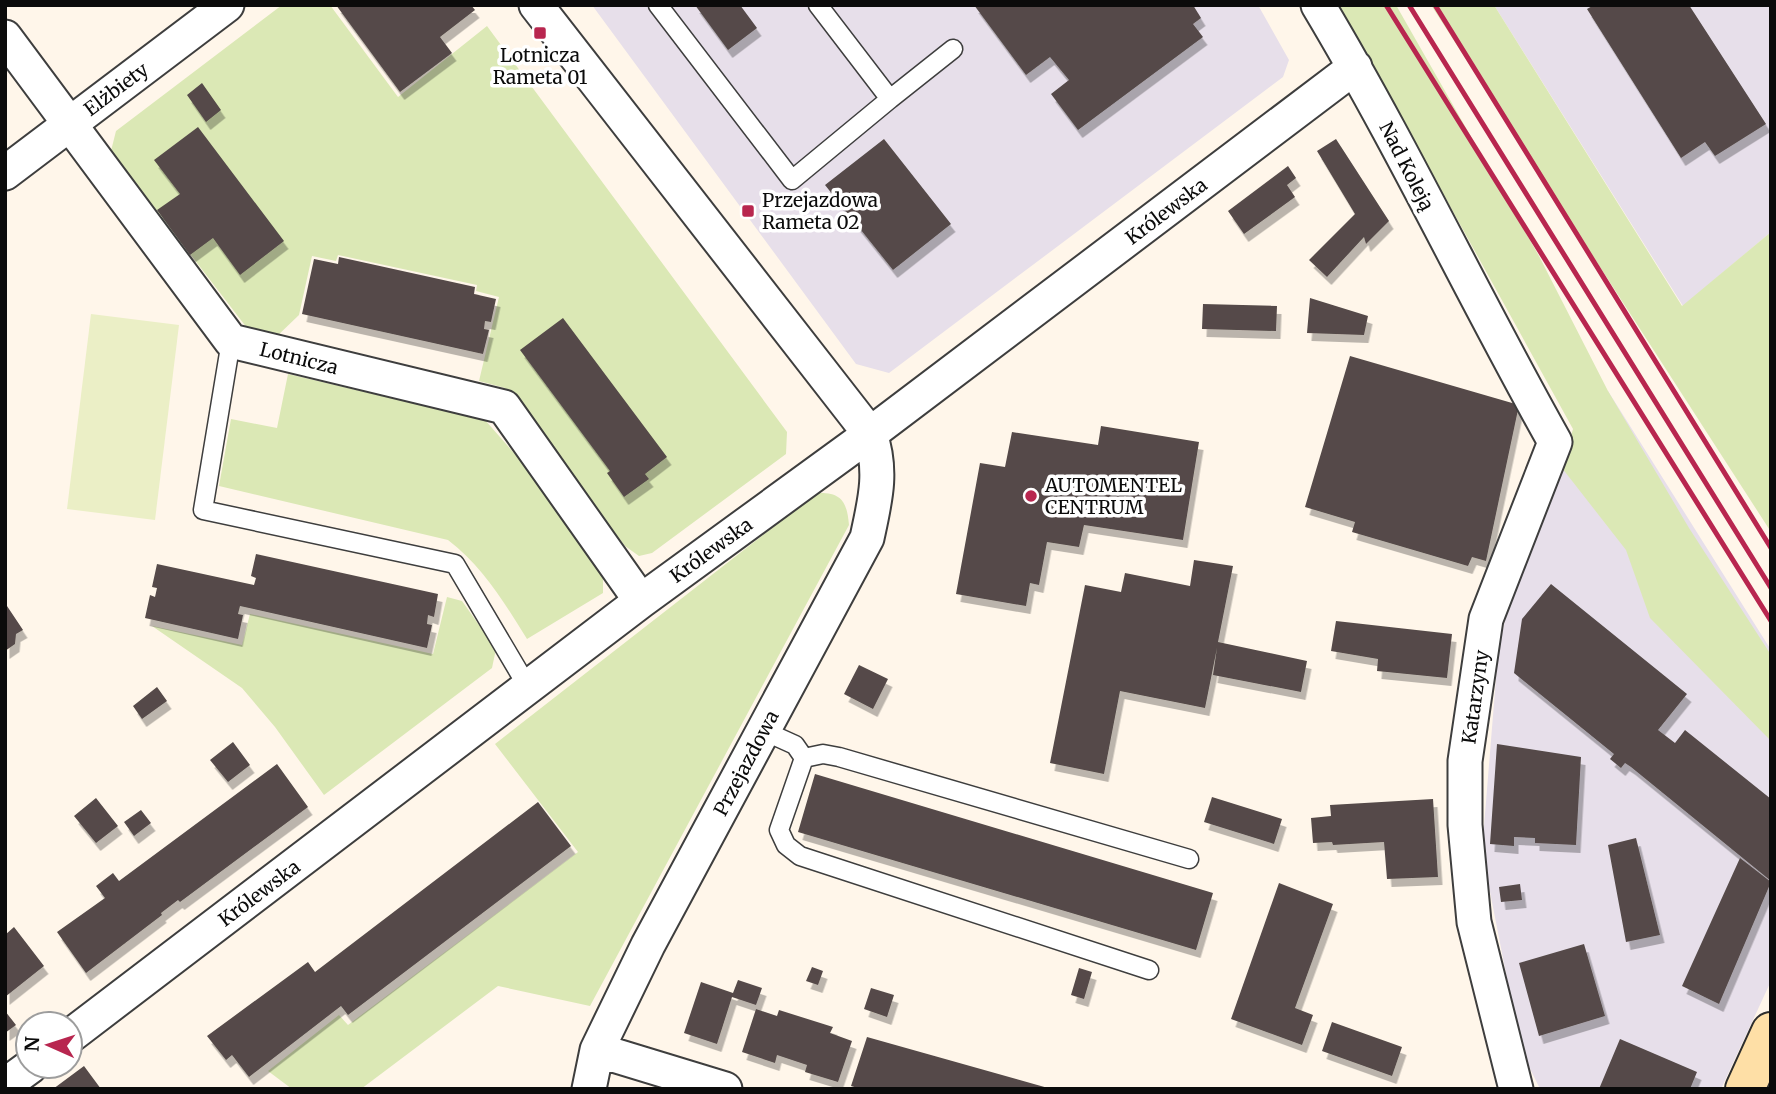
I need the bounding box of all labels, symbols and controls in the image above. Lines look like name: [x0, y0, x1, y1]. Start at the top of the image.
marker: Lotnicza Rameta 01: [532, 25, 548, 41]
place label: Lotnicza Rameta 01: [493, 43, 588, 89]
street label: Elżbiety: [79, 57, 153, 121]
street label: Nad Koleją: [1374, 118, 1440, 214]
street label: Królewska: [1120, 173, 1212, 249]
place label: Przejazdowa Rameta 02: [762, 188, 878, 234]
marker: Przejazdowa Rameta 02: [740, 203, 756, 219]
street label: Lotnicza: [257, 337, 341, 379]
place label: AUTOMENTEL CENTRUM: [1044, 473, 1182, 519]
marker: AUTOMENTEL CENTRUM: [1023, 488, 1039, 504]
street label: Królewska: [665, 512, 757, 588]
street label: Katarzyny: [1457, 649, 1493, 745]
street label: Przejazdowa: [708, 706, 784, 820]
street label: Królewska: [213, 855, 305, 931]
north arrow: [14, 1010, 84, 1080]
text: N: [20, 1036, 44, 1052]

